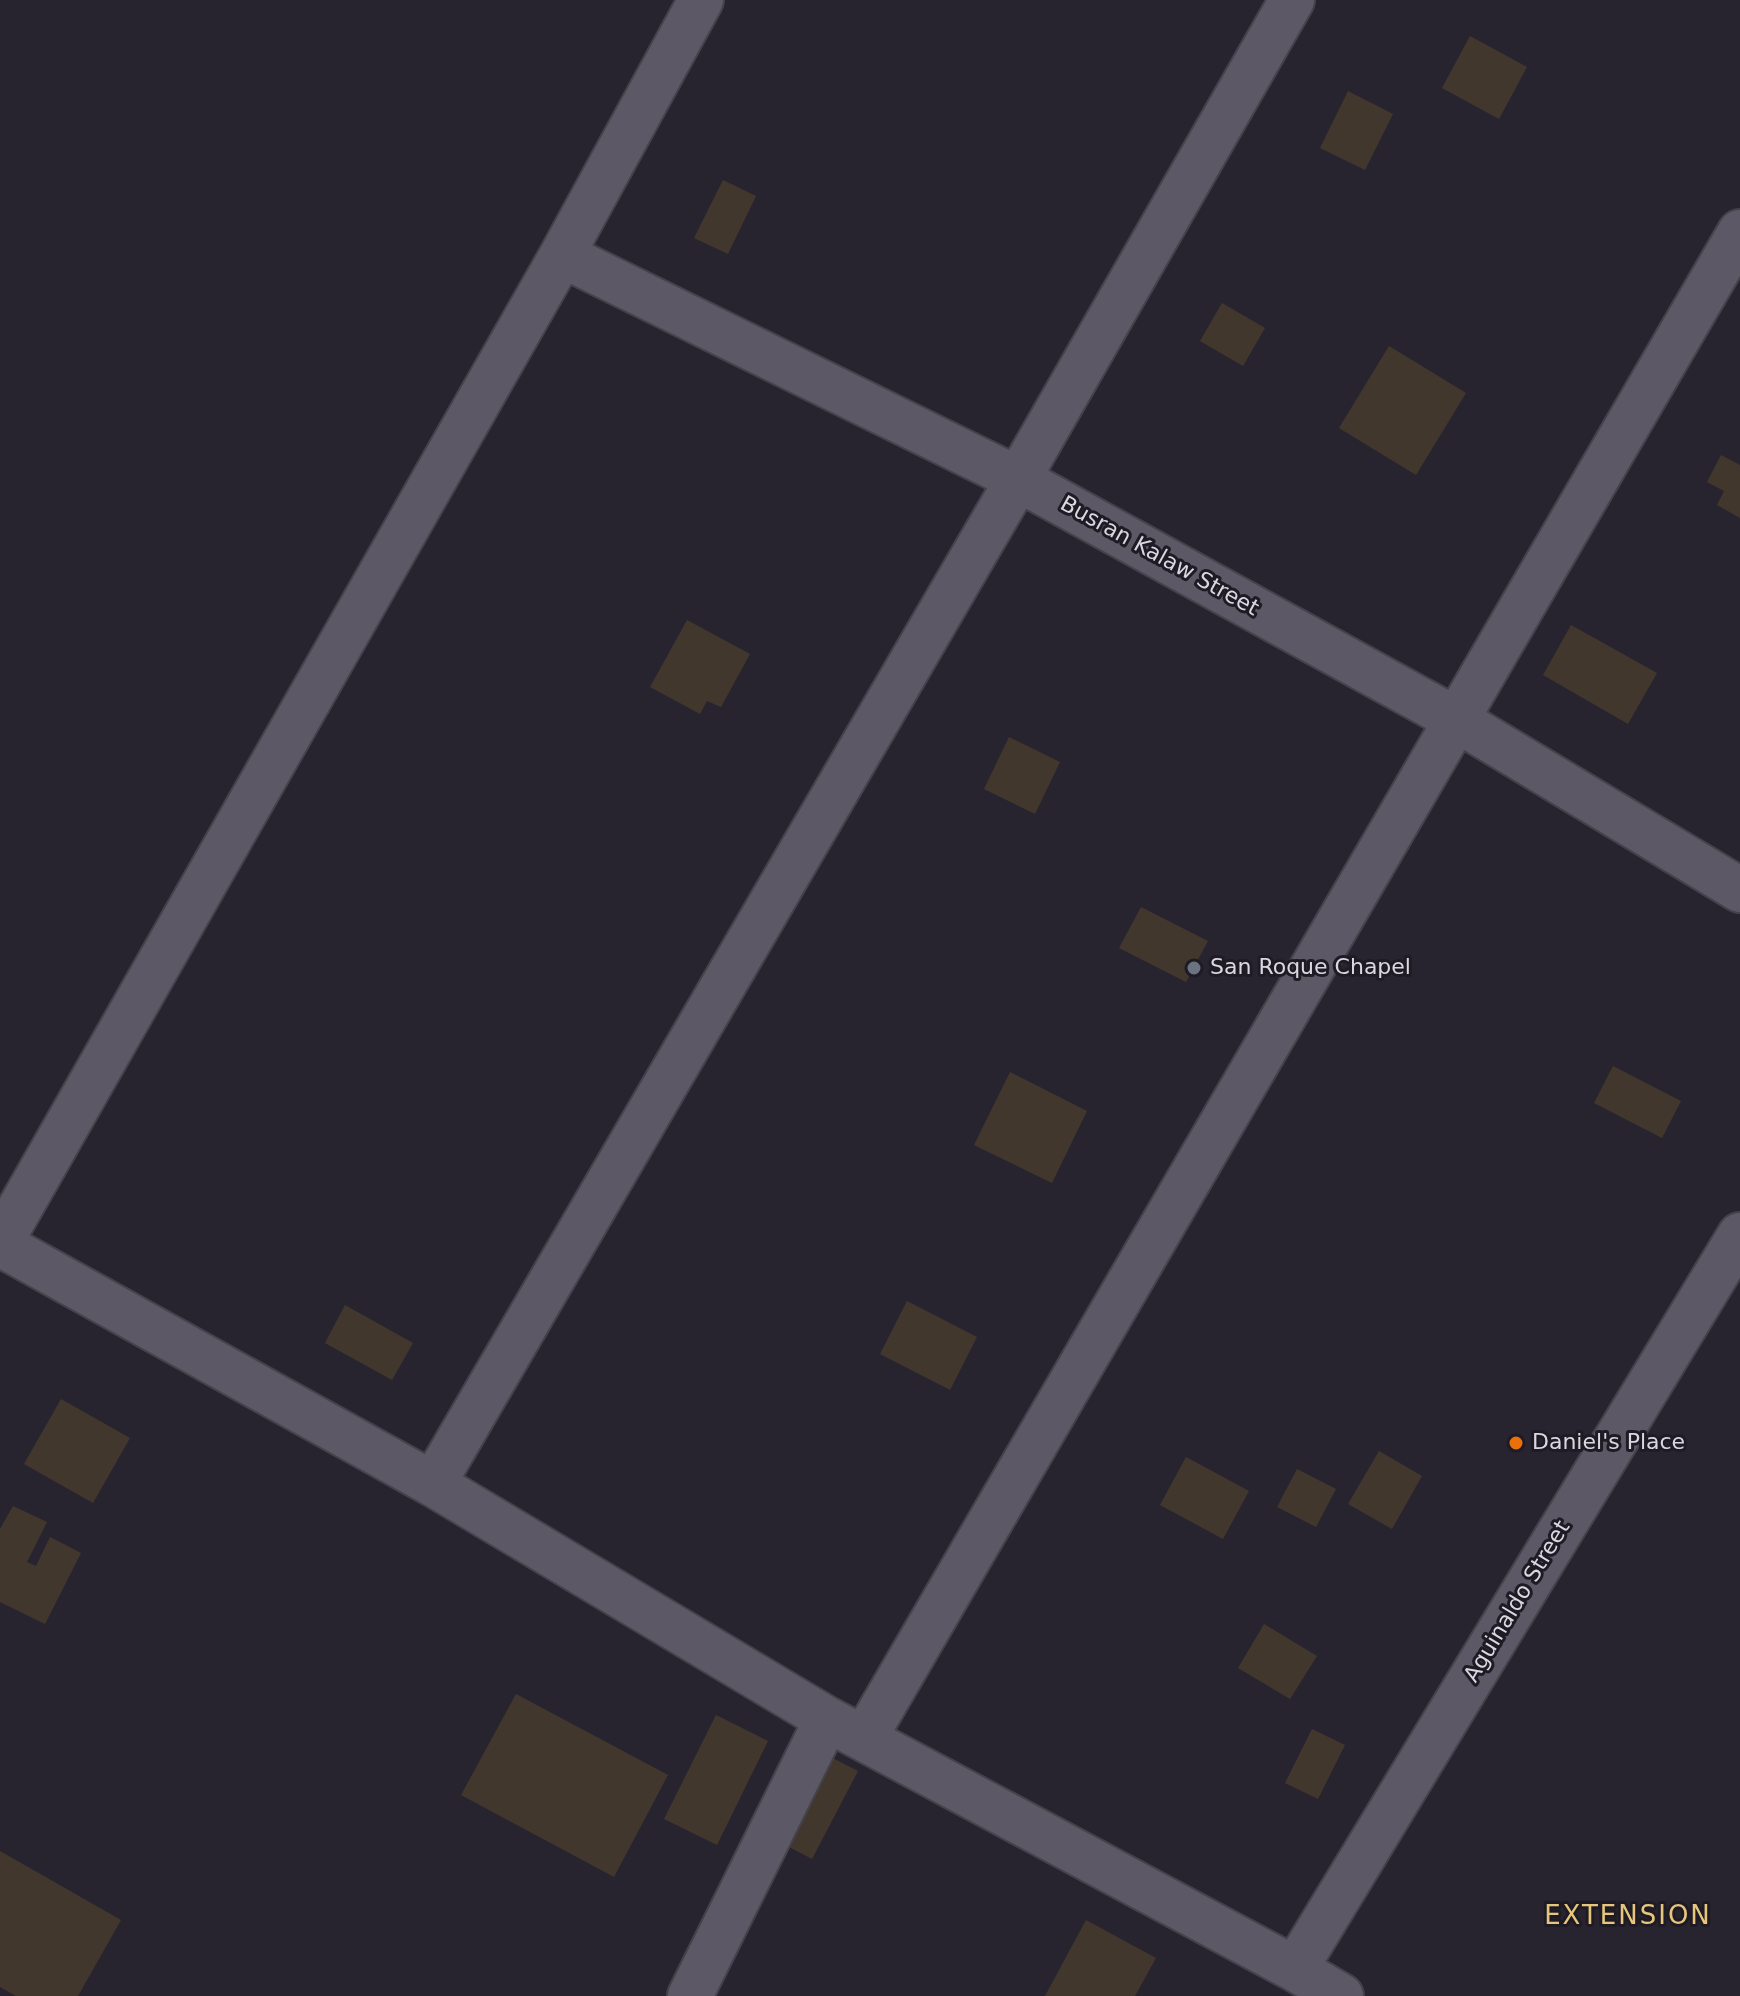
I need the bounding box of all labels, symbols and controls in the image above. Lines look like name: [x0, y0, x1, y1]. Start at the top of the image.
street label: Busran Kalaw Street: [1055, 491, 1263, 623]
place label: San Roque Chapel: [1210, 955, 1411, 981]
marker: San Roque Chapel: [1185, 959, 1203, 977]
place label: Daniel's Place: [1532, 1430, 1685, 1456]
marker: Daniel's Place: [1507, 1434, 1525, 1452]
street label: Aguinaldo Street: [1459, 1516, 1577, 1688]
district label: EXTENSION: [1544, 1901, 1712, 1933]

